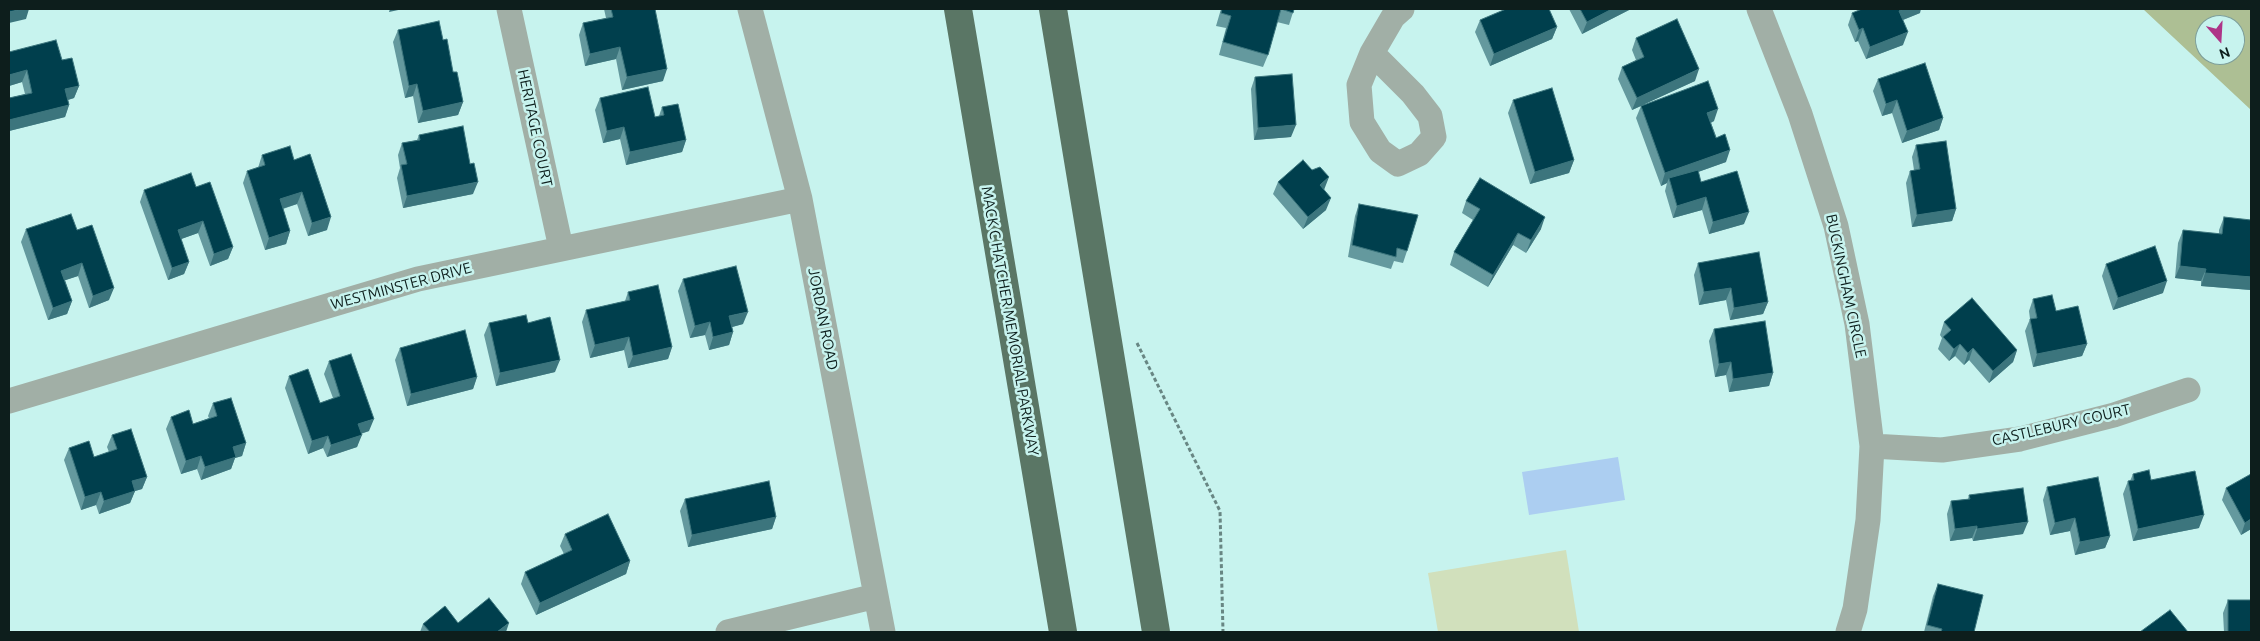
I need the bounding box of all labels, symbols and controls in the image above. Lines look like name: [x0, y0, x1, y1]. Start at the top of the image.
north arrow: [2195, 15, 2245, 65]
text: N: [2217, 44, 2232, 63]
street label: HERITAGE COURT: [514, 68, 556, 188]
street label: MACK C HATCHER MEMORIAL PARKWAY: [977, 185, 1043, 457]
street label: BUCKINGHAM CIRCLE: [1822, 212, 1870, 360]
street label: WESTMINSTER DRIVE: [329, 259, 473, 313]
street label: JORDAN ROAD: [804, 266, 842, 372]
street label: CASTLEBURY COURT: [1990, 400, 2132, 450]

